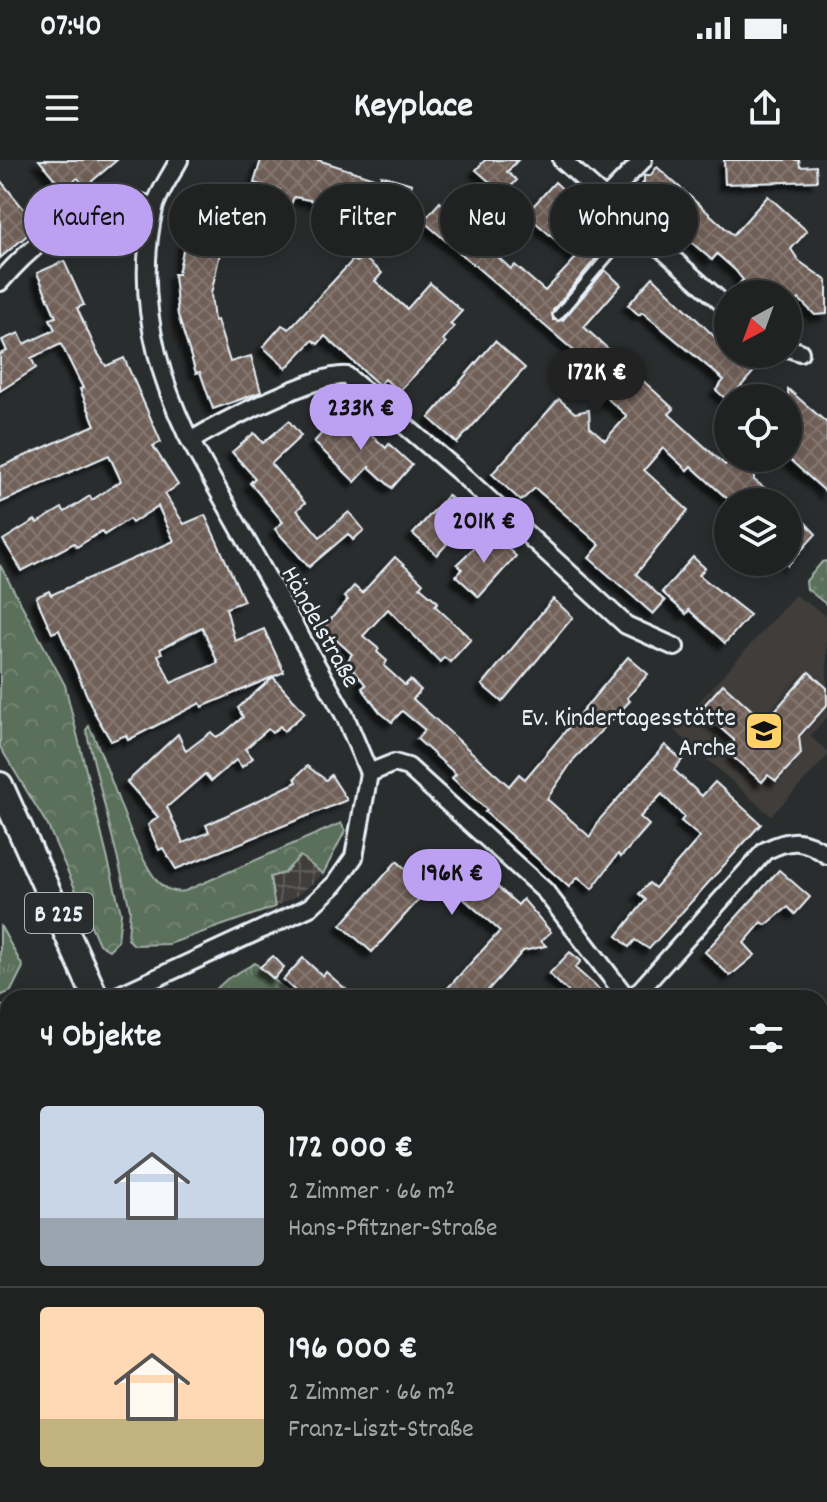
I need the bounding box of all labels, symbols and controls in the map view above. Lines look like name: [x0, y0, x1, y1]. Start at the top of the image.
text: 07:40: [40, 7, 102, 50]
text: Keyplace: [354, 82, 473, 134]
icon: menu: [40, 86, 84, 130]
icon: share: [743, 86, 787, 130]
chip: Kaufen: [24, 184, 153, 256]
chip: Mieten: [169, 184, 295, 256]
chip: Filter: [311, 184, 424, 256]
chip: Neu: [440, 184, 534, 256]
chip: Wohnung: [550, 184, 698, 256]
north arrow: [714, 280, 802, 368]
map controls: [714, 280, 802, 576]
pin: 172K €: [532, 348, 662, 416]
text: 172K €: [567, 355, 627, 392]
pin: 233K €: [296, 384, 426, 452]
button: locate: [714, 384, 802, 472]
text: 233K €: [328, 391, 394, 428]
button: layers: [714, 488, 802, 576]
pin: 201K €: [419, 497, 549, 565]
text: 201K €: [452, 504, 516, 541]
street label: Händelstraße: [270, 560, 368, 695]
place label: Ev. Kindertagesstätte Arche: [521, 701, 736, 768]
school or university icon: Ev. Kindertagesstätte Arche: [743, 710, 785, 752]
pin: 196K €: [387, 849, 517, 917]
text: 196K €: [421, 856, 483, 893]
road number: B 225: [25, 893, 93, 933]
text: 4 Objekte: [40, 1014, 161, 1063]
icon: filters: [744, 1016, 788, 1060]
text: 172 000 €: [288, 1125, 413, 1174]
icon: home: [104, 1138, 200, 1234]
text: 2 Zimmer · 66 m²: [288, 1174, 455, 1211]
text: Hans-Pfitzner-Straße: [288, 1211, 497, 1248]
text: 196 000 €: [288, 1326, 418, 1375]
icon: home: [104, 1339, 200, 1435]
text: 2 Zimmer · 66 m²: [288, 1375, 455, 1412]
text: Franz-Liszt-Straße: [288, 1412, 474, 1449]

